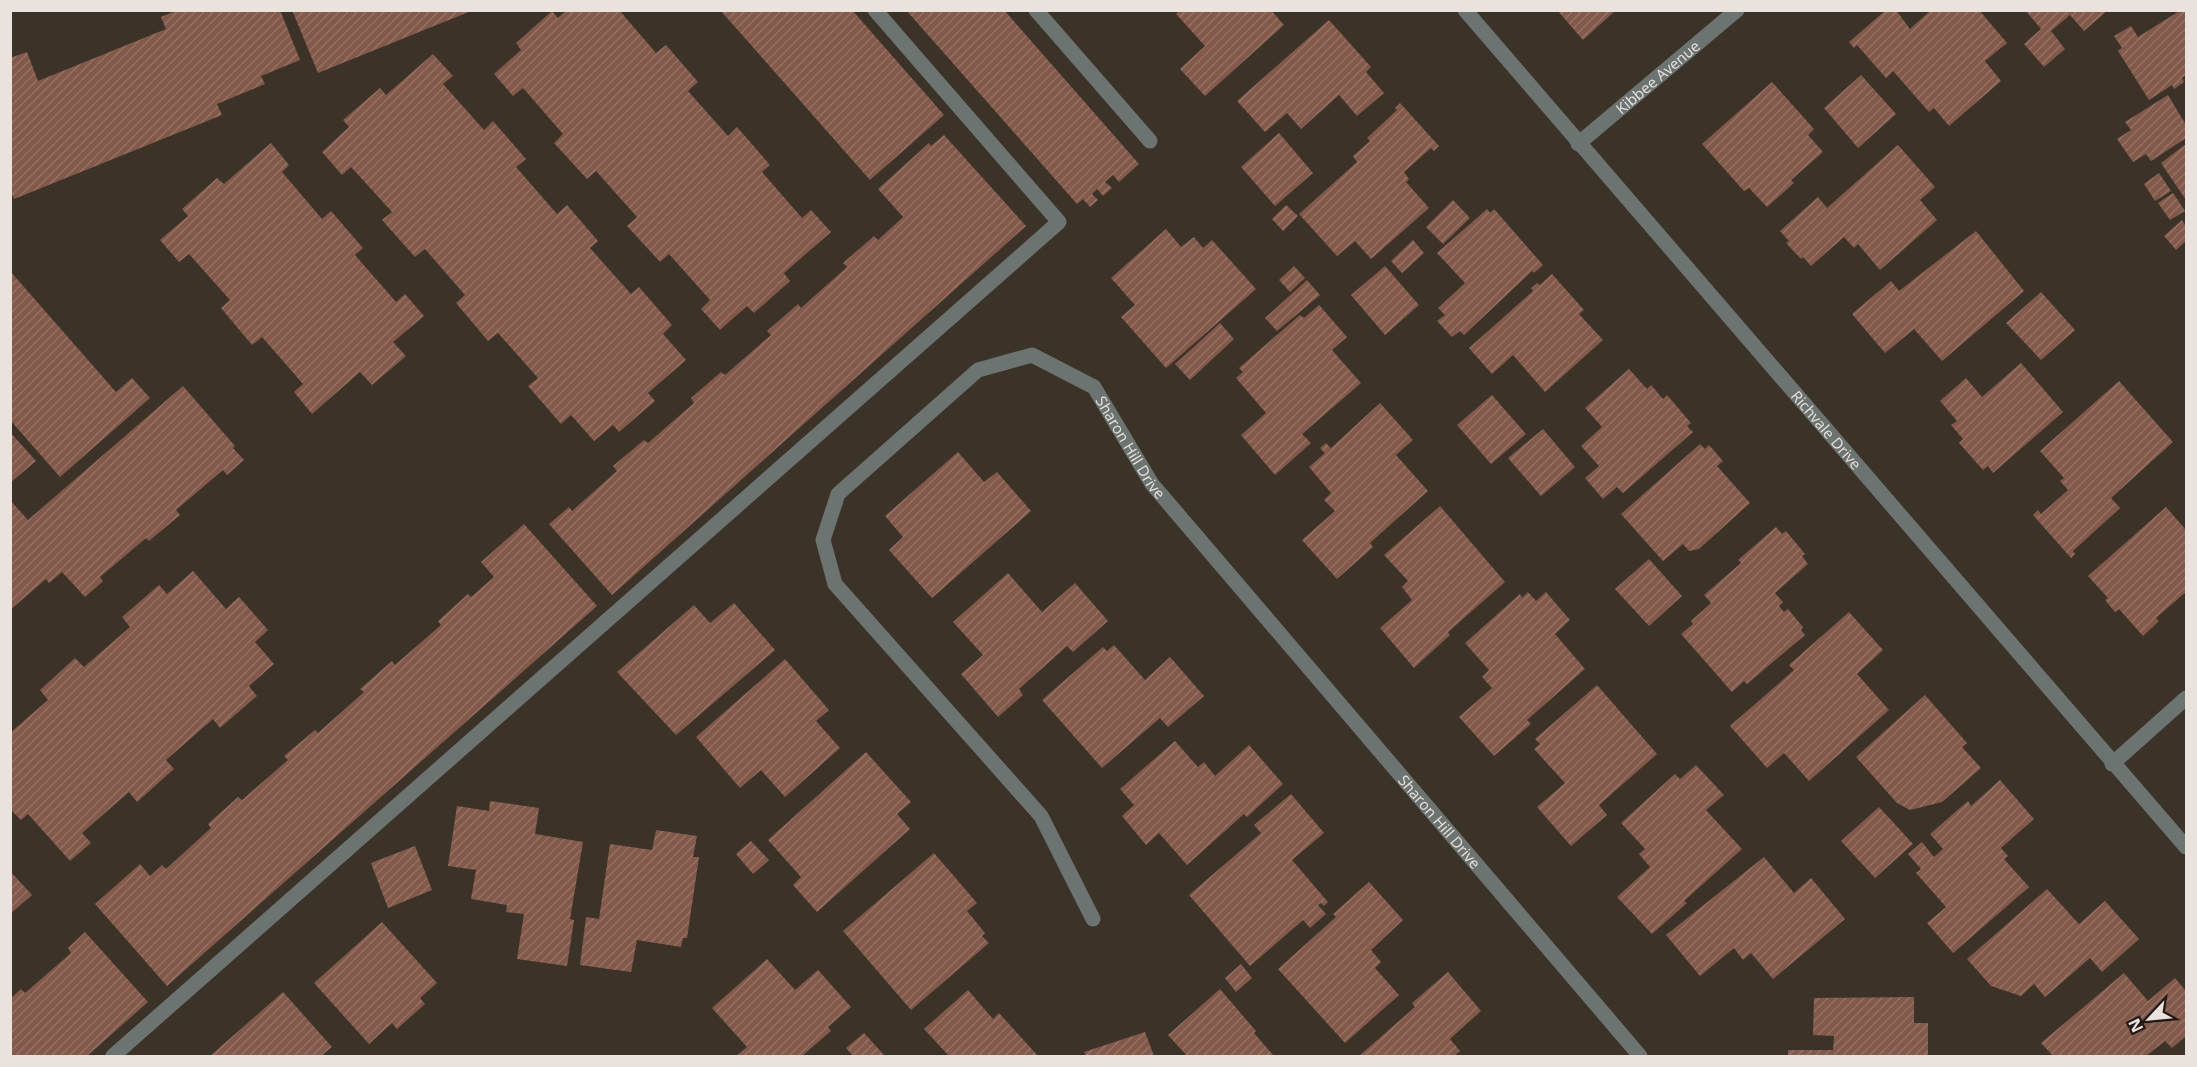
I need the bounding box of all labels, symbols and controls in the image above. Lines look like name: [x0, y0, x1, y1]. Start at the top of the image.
street label: Kibbee Avenue: [1611, 36, 1704, 118]
street label: Richvale Drive: [1787, 386, 1866, 473]
street label: Sharon Hill Drive: [1092, 392, 1170, 503]
street label: Sharon Hill Drive: [1394, 770, 1485, 872]
north arrow: [2119, 989, 2179, 1049]
text: N: [2123, 1015, 2148, 1036]

